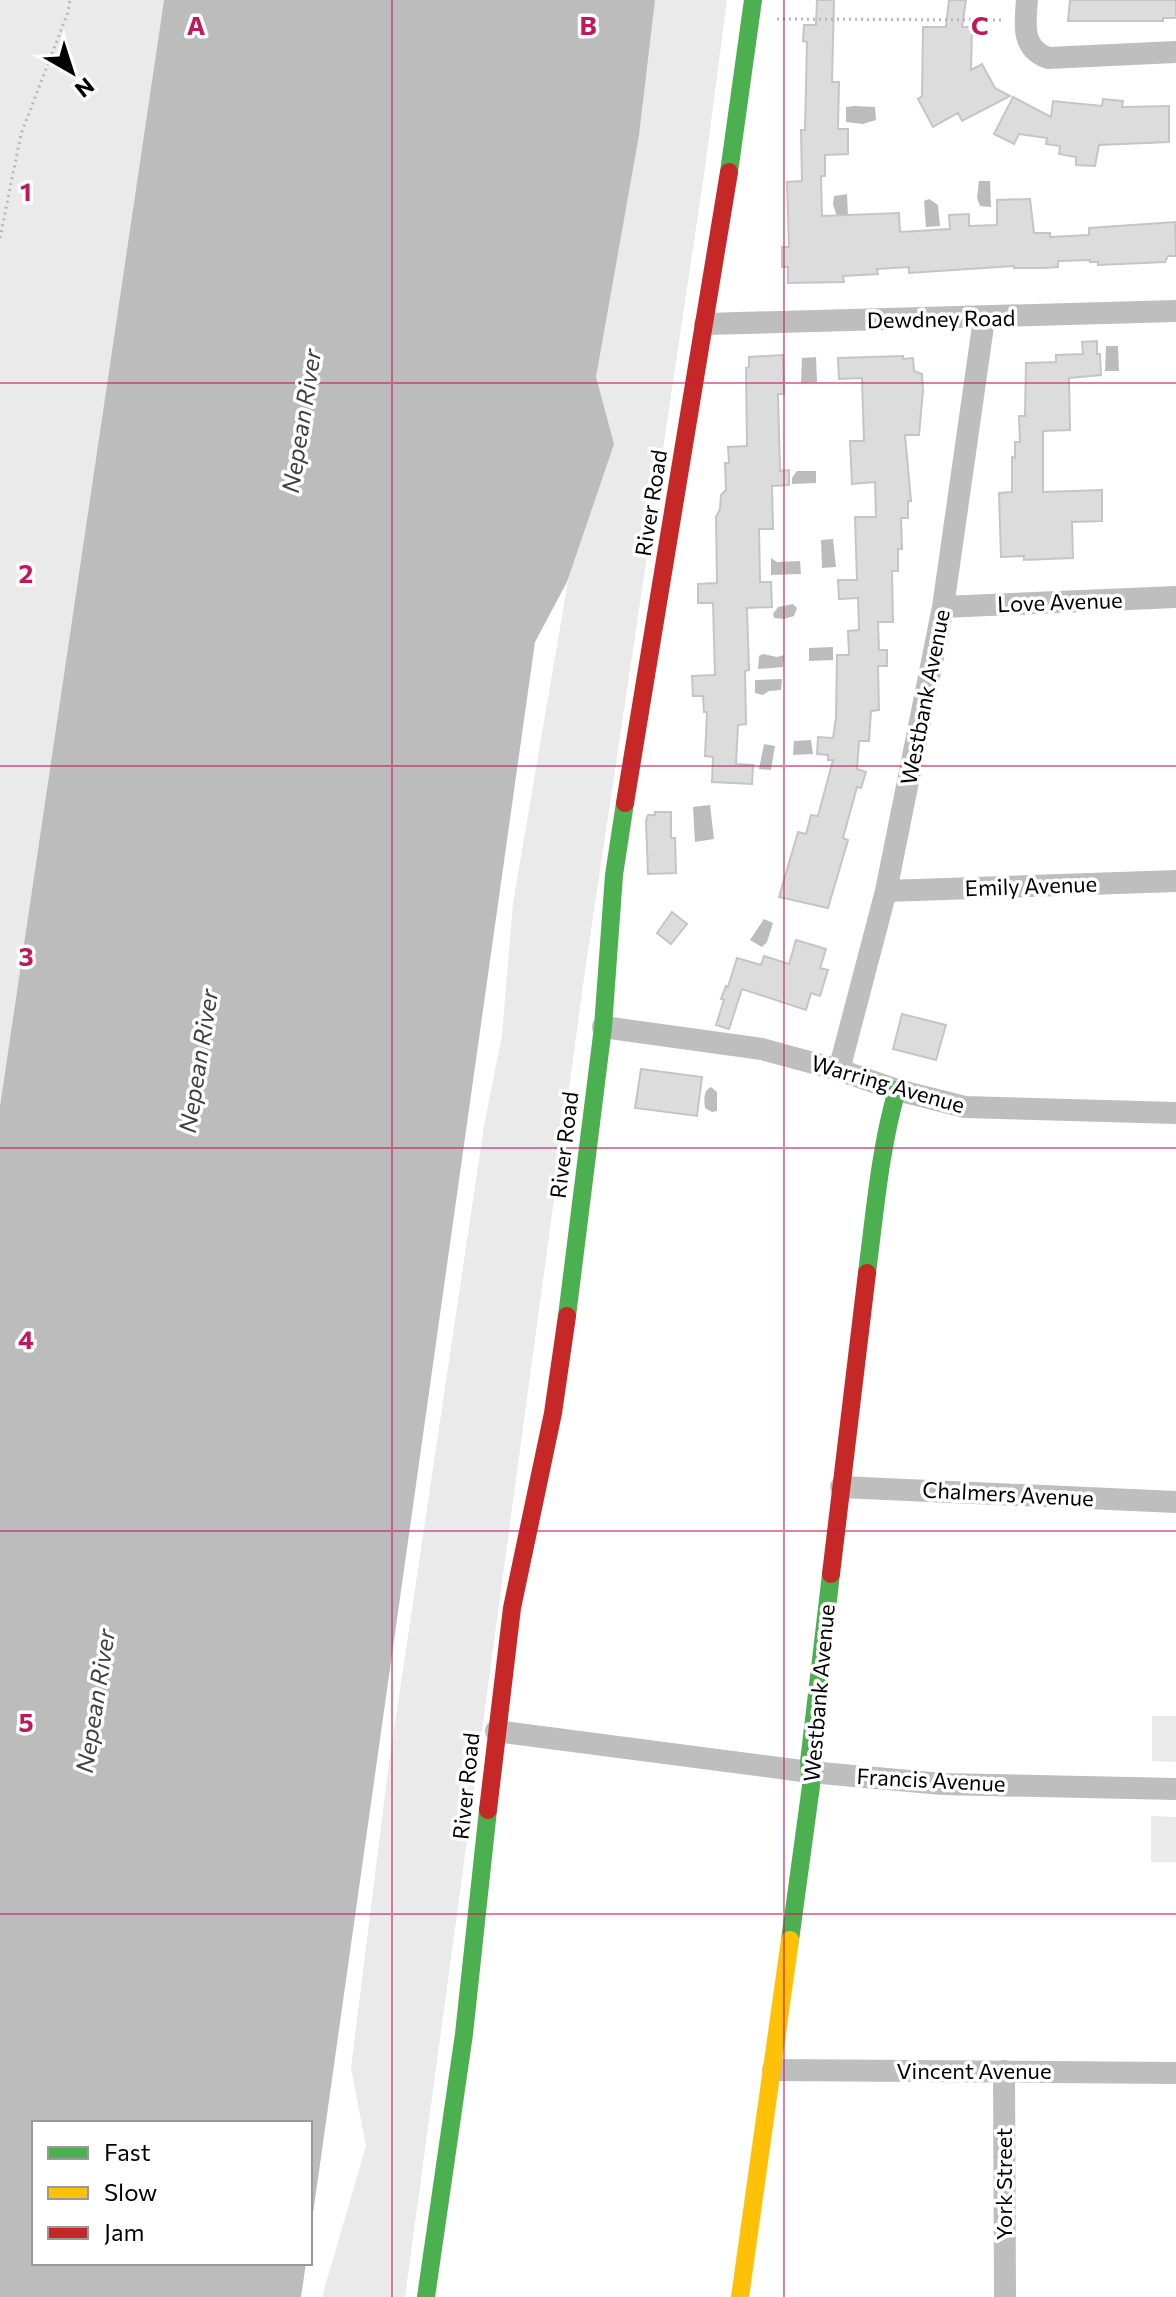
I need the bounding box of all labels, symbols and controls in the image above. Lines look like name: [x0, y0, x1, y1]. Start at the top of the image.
text: A: [187, 9, 206, 40]
text: B: [579, 9, 597, 40]
text: C: [971, 9, 989, 40]
north arrow: [32, 32, 112, 112]
text: N: [70, 72, 100, 104]
text: 1: [20, 175, 32, 206]
street label: Dewdney Road: [867, 304, 1015, 333]
water label: Nepean River: [275, 345, 326, 495]
street label: River Road: [629, 448, 672, 558]
text: 2: [19, 557, 33, 588]
street label: Love Avenue: [997, 586, 1123, 617]
street label: Westbank Avenue: [894, 607, 955, 787]
street label: Emily Avenue: [964, 870, 1098, 901]
text: 3: [18, 940, 34, 971]
water label: Nepean River: [172, 985, 223, 1135]
street label: Warring Avenue: [808, 1049, 968, 1118]
street label: River Road: [544, 1090, 583, 1200]
text: 4: [18, 1323, 34, 1354]
street label: Chalmers Avenue: [922, 1476, 1094, 1511]
street label: Westbank Avenue: [797, 1603, 840, 1783]
water label: Nepean River: [69, 1625, 120, 1775]
text: 5: [18, 1706, 34, 1737]
street label: River Road: [446, 1731, 485, 1841]
street label: Francis Avenue: [856, 1762, 1006, 1797]
street label: Vincent Avenue: [896, 2057, 1052, 2084]
legend: [32, 2121, 312, 2265]
street label: York Street: [990, 2128, 1017, 2240]
text: Fast: [104, 2137, 151, 2166]
text: Slow: [104, 2177, 157, 2206]
text: Jam: [104, 2217, 144, 2246]

